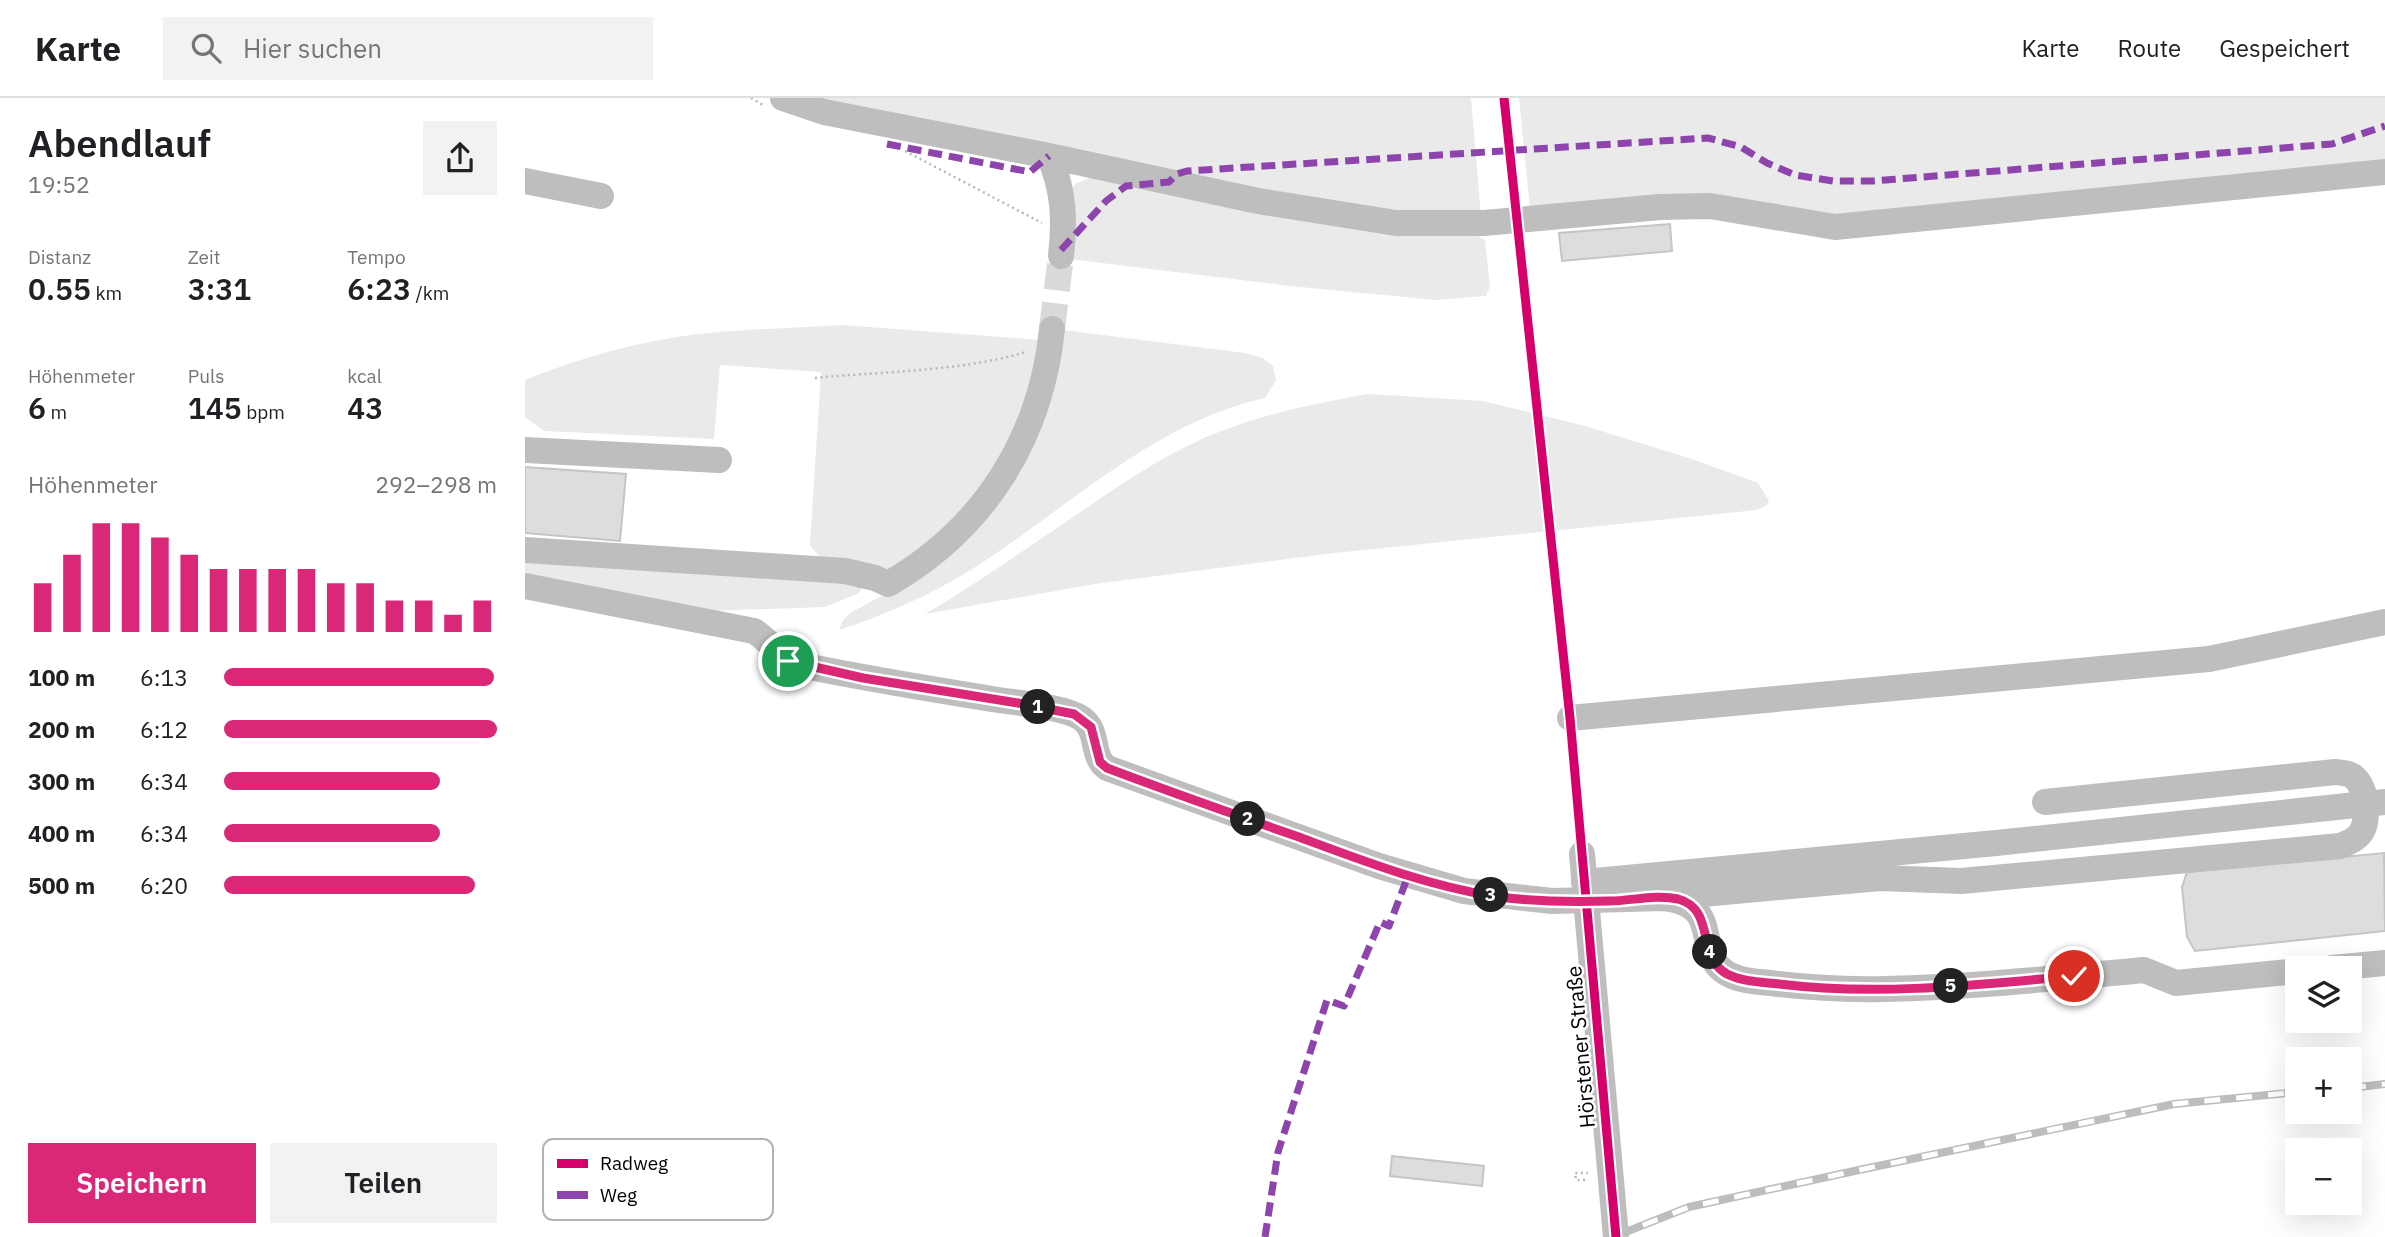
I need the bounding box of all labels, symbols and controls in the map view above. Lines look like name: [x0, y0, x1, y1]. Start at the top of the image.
search box: [163, 17, 653, 80]
text: Karte: [35, 27, 121, 70]
icon: search: [187, 29, 225, 67]
text: Hier suchen: [243, 31, 382, 65]
text: Karte: [2021, 32, 2080, 64]
text: Route: [2118, 32, 2181, 64]
text: Gespeichert: [2219, 32, 2350, 64]
text: Abendlauf: [28, 118, 211, 167]
button: share: [423, 121, 497, 195]
text: 19:52: [28, 169, 90, 199]
text: Distanz: [28, 245, 91, 269]
text: Zeit: [188, 245, 220, 269]
text: Tempo: [347, 245, 406, 269]
text: 0.55: [28, 269, 91, 308]
text: 3:31: [188, 269, 251, 308]
text: 6:23: [347, 269, 411, 308]
text: km: [91, 281, 122, 305]
text: /km: [411, 281, 449, 305]
text: Höhenmeter: [28, 364, 135, 388]
text: Puls: [188, 364, 224, 388]
text: kcal: [347, 364, 382, 388]
text: 6: [28, 388, 46, 427]
text: 145: [188, 388, 242, 427]
text: 43: [347, 388, 383, 427]
text: m: [46, 400, 67, 424]
text: bpm: [242, 400, 285, 424]
text: Höhenmeter: [28, 469, 158, 499]
text: 292–298 m: [375, 469, 497, 499]
pin: [758, 631, 818, 691]
icon: arrive: [769, 642, 807, 680]
text: 100 m: [28, 662, 95, 692]
text: 6:13: [140, 662, 188, 692]
pin: 1: [1021, 690, 1055, 724]
text: 1: [1032, 694, 1043, 718]
text: 200 m: [28, 714, 95, 744]
text: 6:12: [140, 714, 188, 744]
text: 300 m: [28, 766, 95, 796]
text: 6:34: [140, 766, 188, 796]
pin: 2: [1231, 802, 1265, 836]
text: 2: [1242, 806, 1253, 830]
text: 400 m: [28, 818, 95, 848]
text: 6:34: [140, 818, 188, 848]
text: 500 m: [28, 870, 95, 900]
text: 6:20: [140, 870, 188, 900]
pin: 3: [1473, 878, 1509, 912]
text: 3: [1485, 882, 1496, 906]
pin: 4: [1693, 934, 1727, 970]
text: 4: [1704, 939, 1715, 963]
pin: [2044, 946, 2104, 1006]
map controls: [2285, 956, 2362, 1215]
button: layers: [2285, 956, 2362, 1033]
icon: check: [2055, 957, 2093, 995]
street label: Hörstener Straße: [1559, 965, 1601, 1129]
pin: 5: [1933, 968, 1969, 1004]
text: 5: [1945, 973, 1956, 997]
button: +: [2285, 1047, 2362, 1124]
button: −: [2285, 1138, 2362, 1215]
legend: [543, 1139, 773, 1220]
button: Speichern: [28, 1143, 256, 1223]
button: Teilen: [270, 1143, 497, 1223]
text: Radweg: [600, 1151, 668, 1175]
text: Weg: [600, 1183, 637, 1207]

